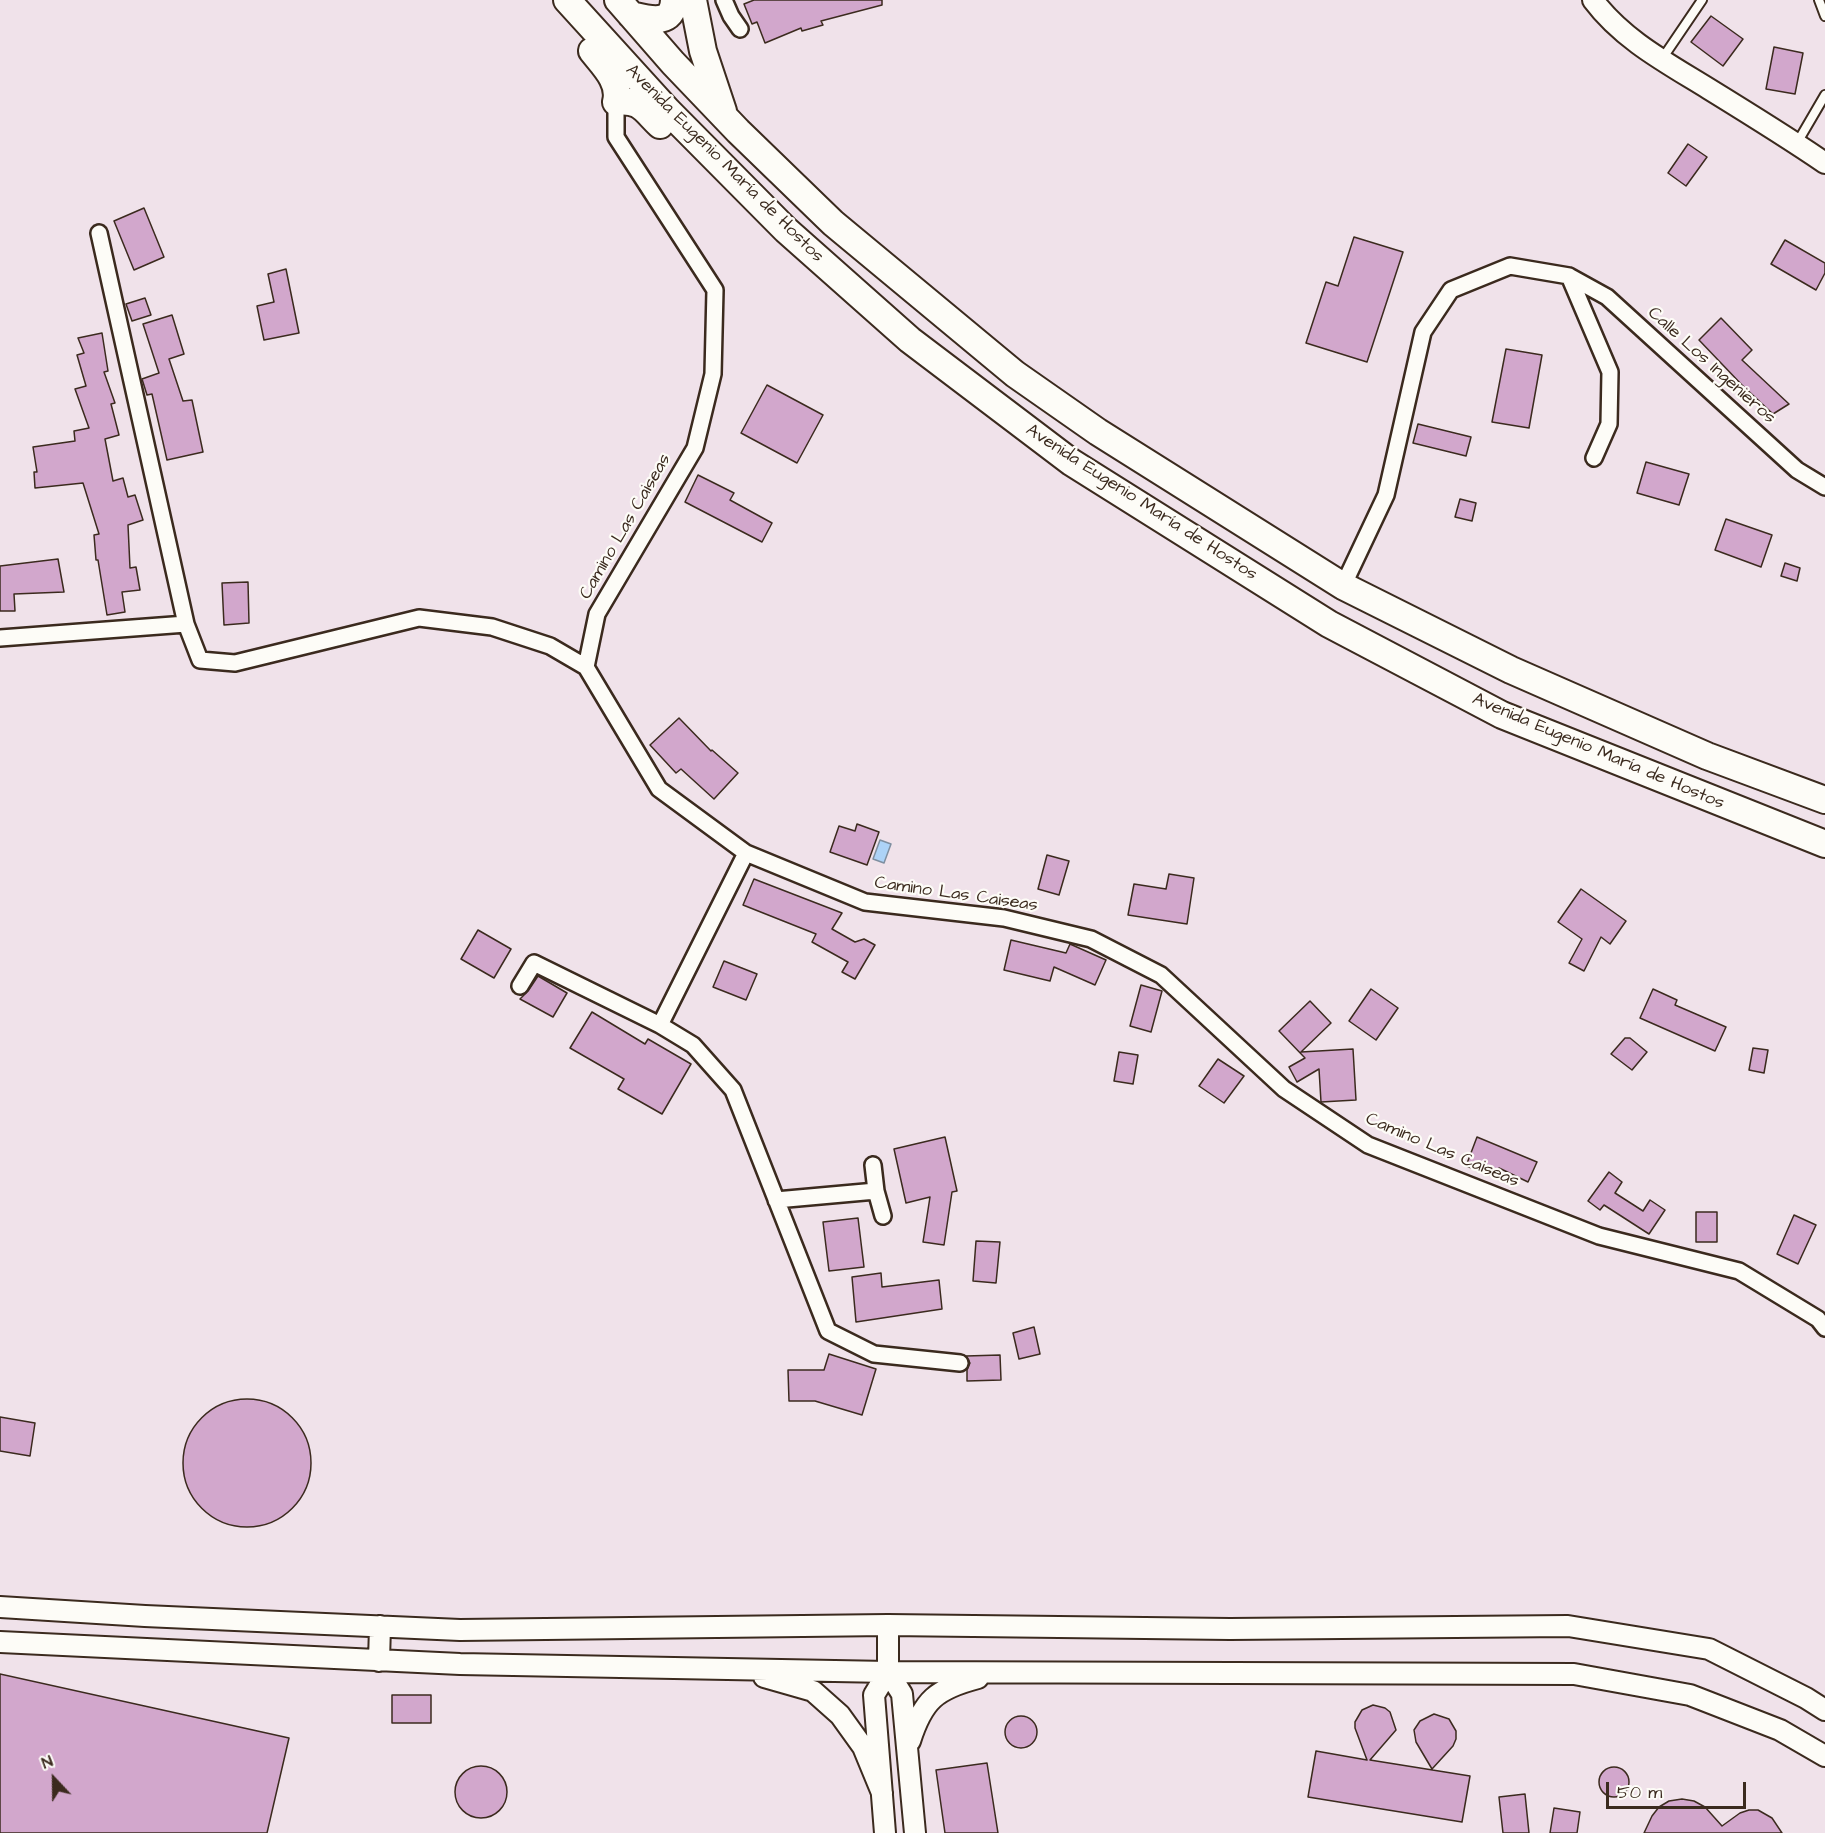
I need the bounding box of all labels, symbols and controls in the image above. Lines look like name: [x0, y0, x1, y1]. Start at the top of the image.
street label: Avenida Eugenio María de Hostos: [620, 60, 828, 268]
street label: Calle Los Ingenieros: [1643, 303, 1779, 429]
street label: Avenida Eugenio María de Hostos: [1021, 420, 1261, 586]
street label: Camino Las Caiseas: [576, 450, 676, 604]
street label: Avenida Eugenio María de Hostos: [1469, 689, 1727, 815]
street label: Camino Las Caiseas: [873, 873, 1039, 917]
street label: Camino Las Caiseas: [1362, 1109, 1522, 1193]
north arrow: [24, 1749, 84, 1809]
text: N: [38, 1750, 56, 1774]
scale bar: [1609, 1770, 1748, 1808]
text: 50 m: [1617, 1780, 1662, 1805]

